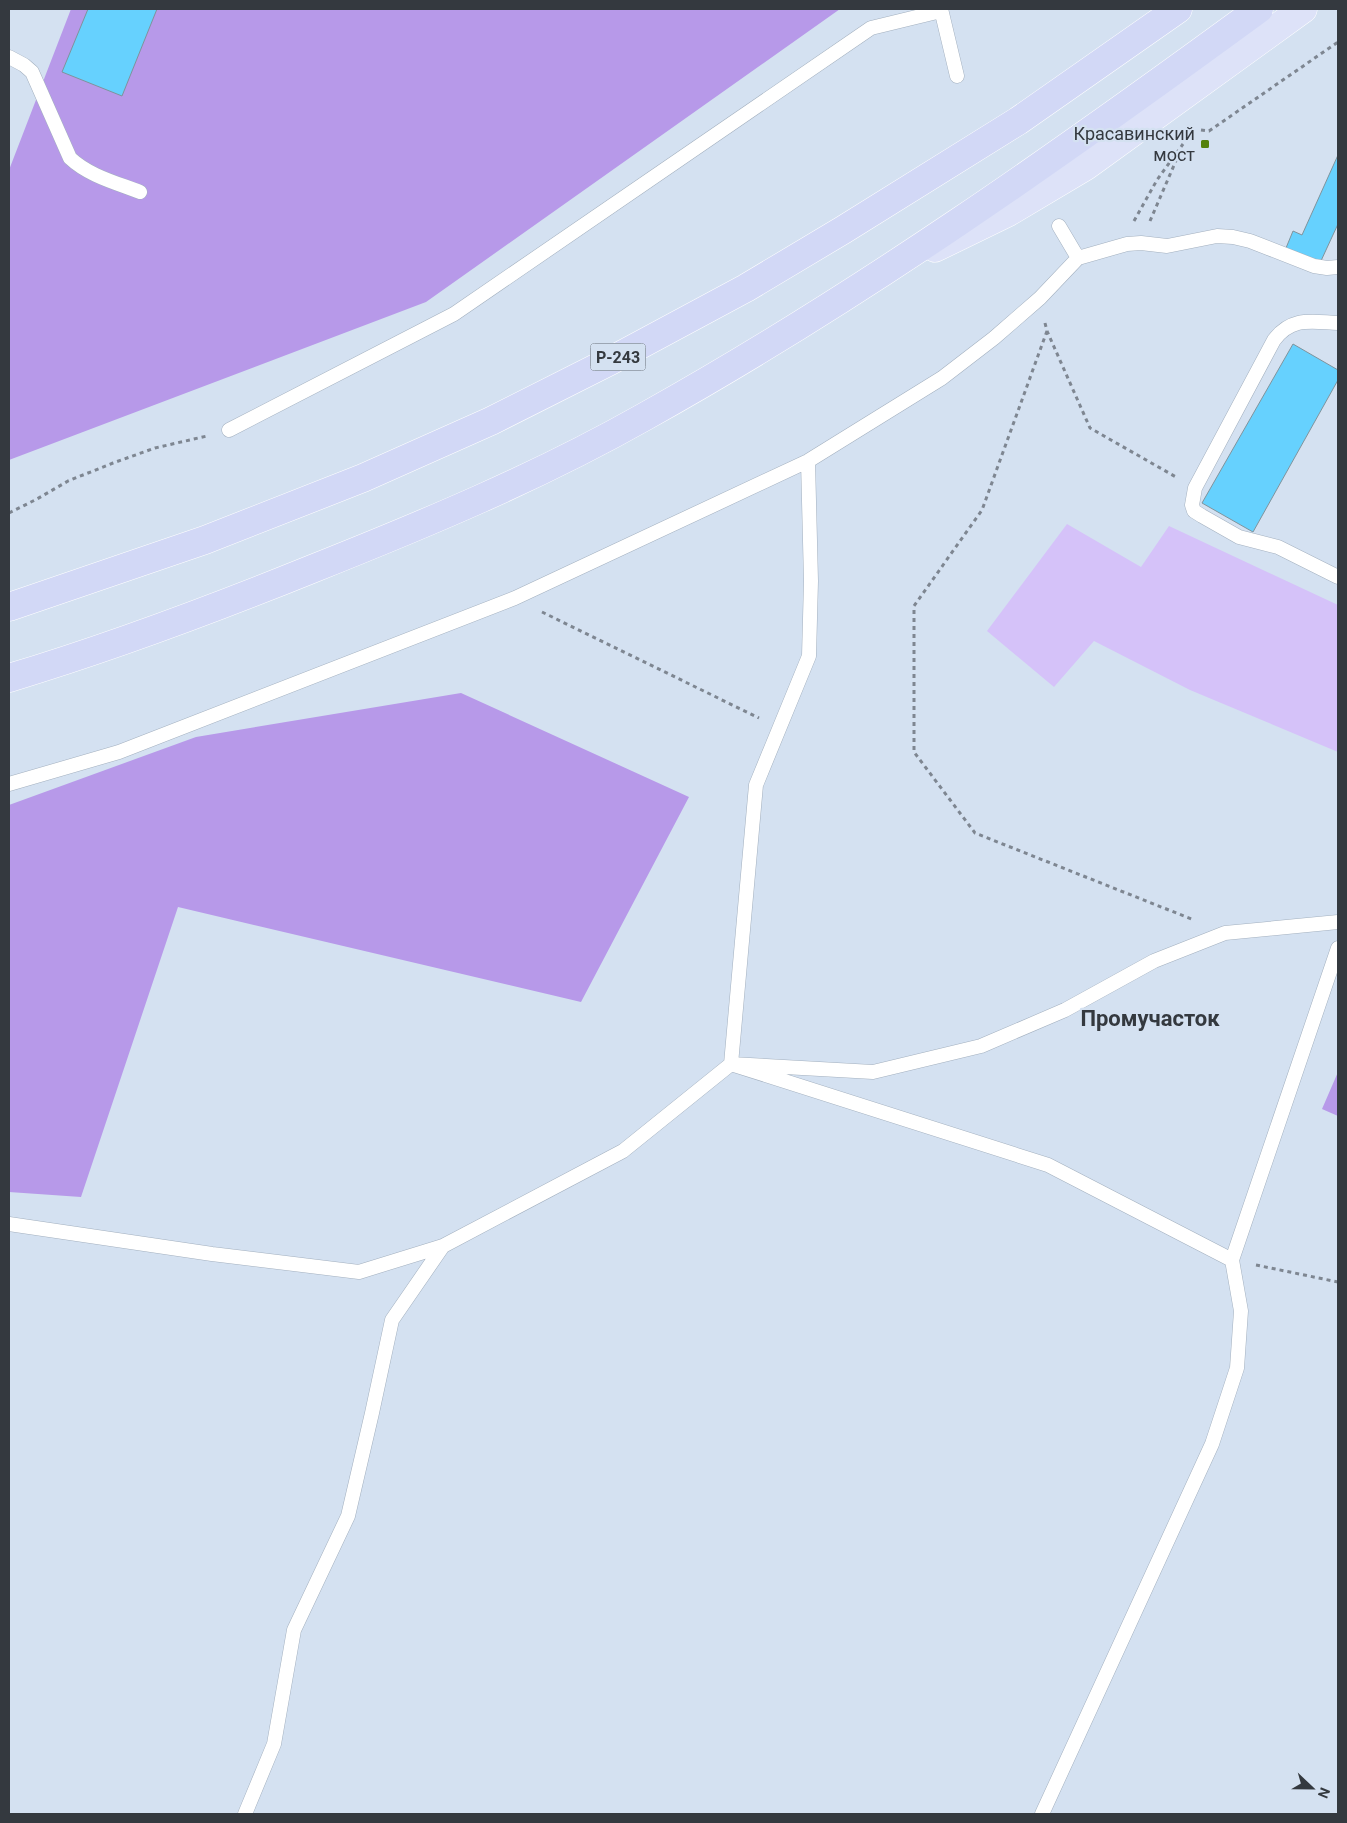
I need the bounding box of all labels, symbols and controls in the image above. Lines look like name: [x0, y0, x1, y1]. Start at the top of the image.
place label: Красавинский мост: [1074, 123, 1195, 165]
marker: Красавинский мост: [1199, 138, 1211, 150]
road number: Р-243: [590, 344, 646, 371]
district label: Промучасток: [1080, 1006, 1220, 1031]
north arrow: [1287, 1763, 1337, 1813]
text: N: [1315, 1785, 1333, 1800]

